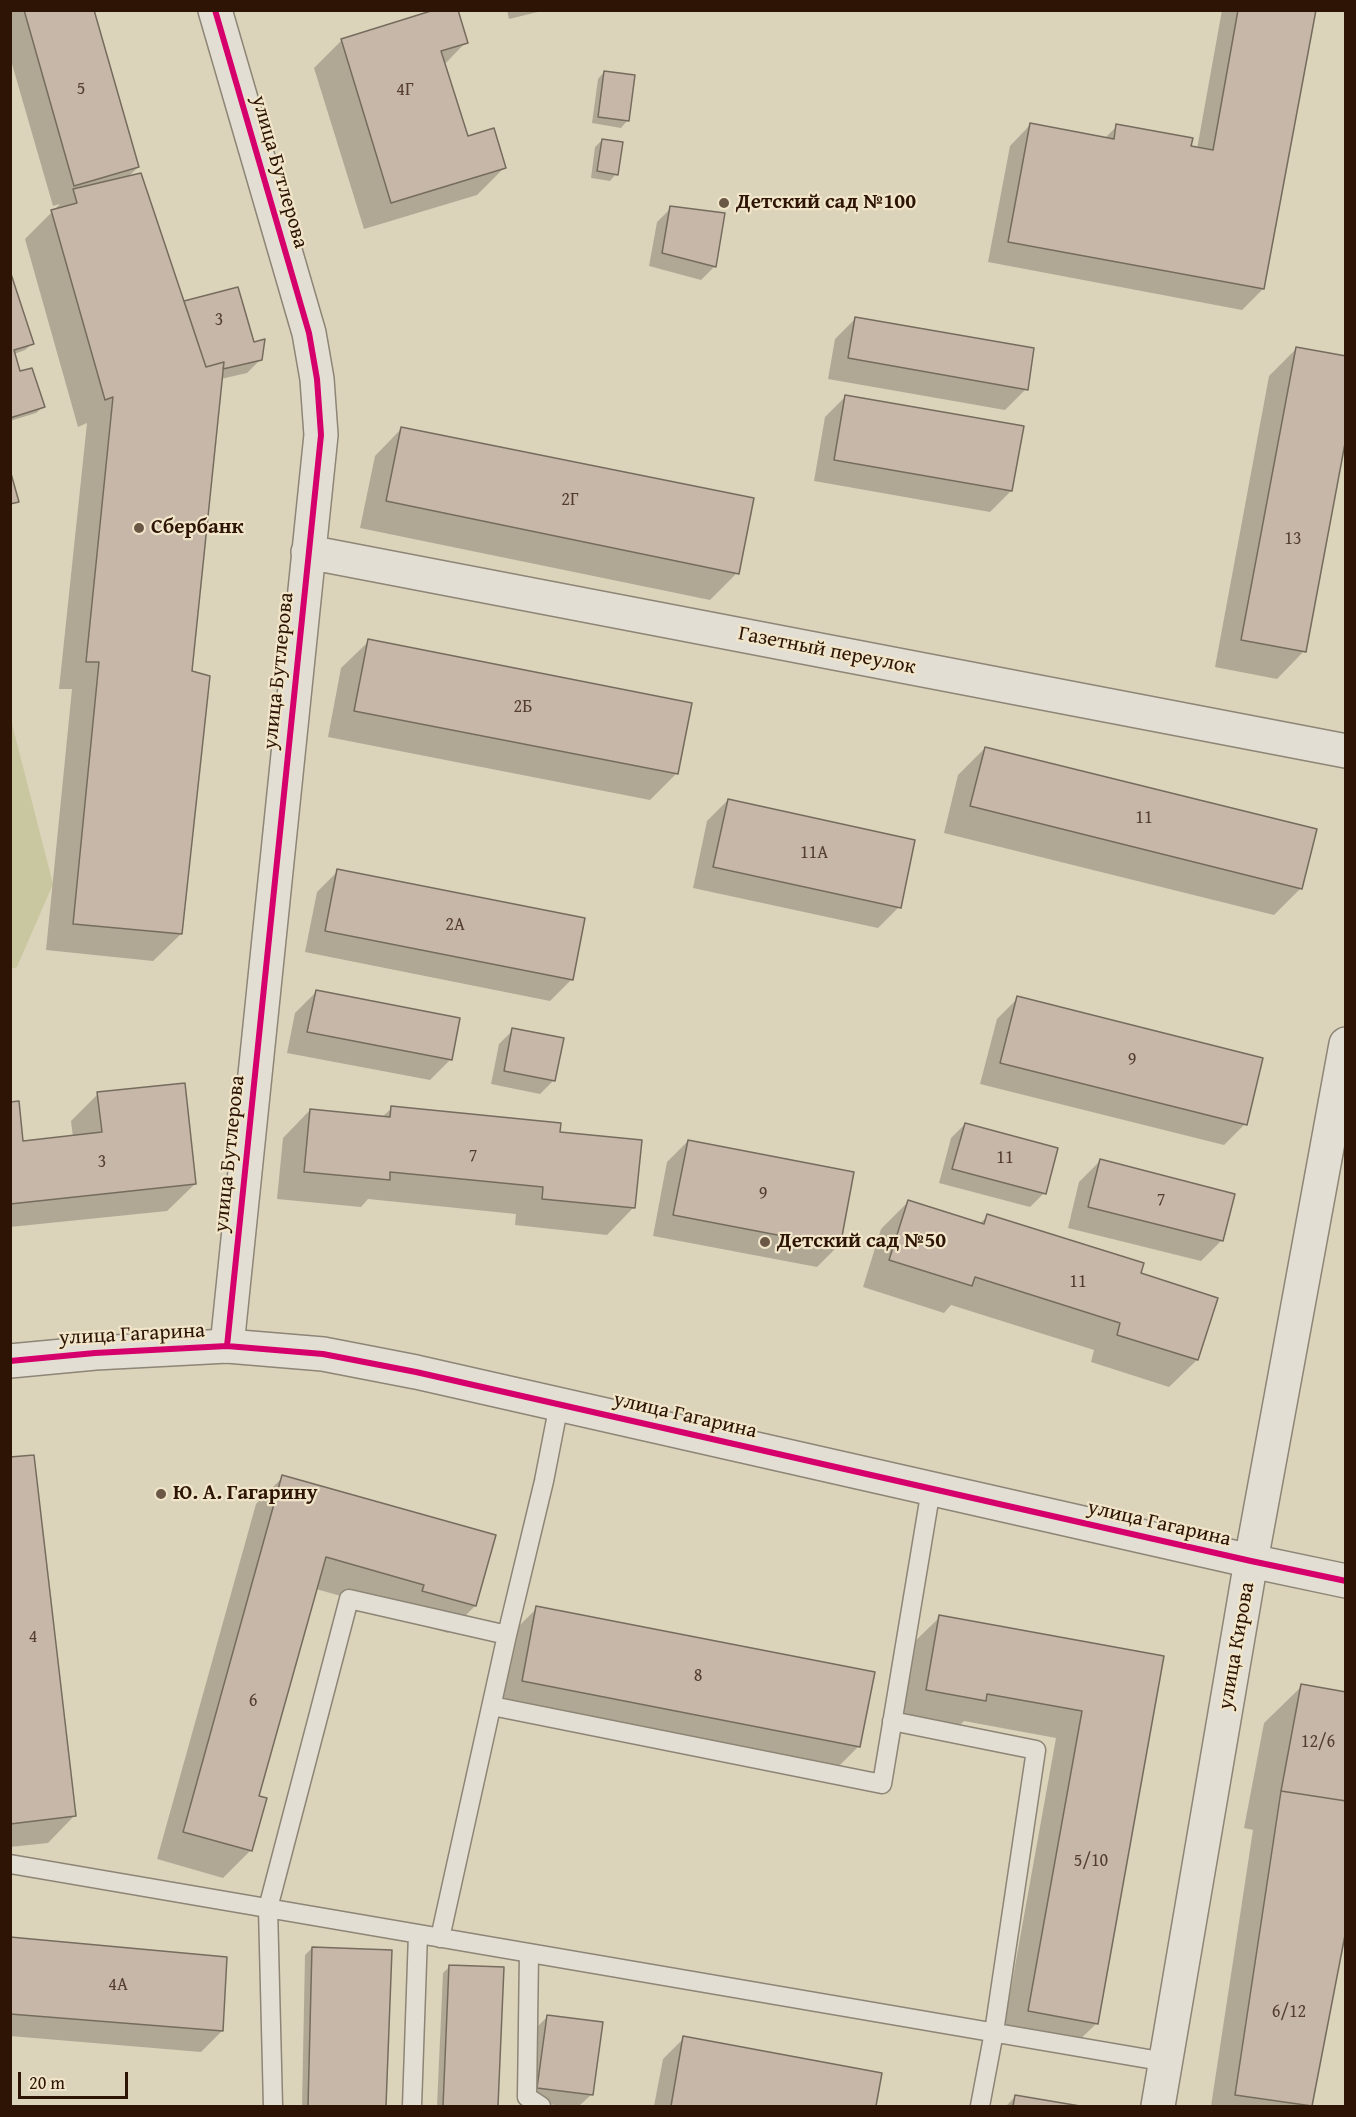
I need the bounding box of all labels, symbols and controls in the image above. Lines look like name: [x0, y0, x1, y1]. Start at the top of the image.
house number: 5: [77, 78, 85, 100]
house number: 4Г: [396, 79, 414, 101]
street label: улица Бутлерова: [245, 93, 313, 251]
place label: Детский сад №100: [736, 190, 916, 216]
marker: Детский сад №100: [717, 196, 731, 210]
house number: 3: [215, 309, 223, 331]
house number: 2Г: [561, 489, 579, 511]
place label: Сбербанк: [151, 515, 244, 541]
marker: Сбербанк: [132, 521, 146, 535]
house number: 13: [1284, 528, 1302, 550]
street label: улица Бутлерова: [258, 591, 300, 751]
street label: Газетный переулок: [736, 621, 918, 681]
house number: 2Б: [514, 696, 532, 718]
house number: 11: [1135, 807, 1153, 829]
house number: 11А: [800, 842, 828, 864]
house number: 2А: [445, 914, 465, 936]
house number: 9: [1128, 1049, 1136, 1071]
street label: улица Бутлерова: [209, 1074, 251, 1234]
house number: 7: [469, 1145, 477, 1167]
house number: 11: [996, 1147, 1014, 1169]
house number: 3: [98, 1151, 106, 1173]
house number: 9: [759, 1183, 767, 1205]
house number: 7: [1157, 1189, 1165, 1211]
place label: Детский сад №50: [777, 1229, 946, 1255]
marker: Детский сад №50: [758, 1235, 772, 1249]
house number: 11: [1069, 1271, 1087, 1293]
street label: улица Гагарина: [58, 1319, 206, 1351]
street label: улица Гагарина: [611, 1387, 759, 1445]
place label: Ю. А. Гагарину: [173, 1481, 318, 1507]
marker: Ю. А. Гагарину: [154, 1487, 168, 1501]
street label: улица Гагарина: [1085, 1495, 1233, 1553]
street label: улица Кирова: [1213, 1580, 1261, 1712]
house number: 4: [29, 1626, 37, 1648]
house number: 8: [694, 1665, 702, 1687]
house number: 6: [249, 1690, 257, 1712]
house number: 12/6: [1301, 1731, 1335, 1753]
house number: 5/10: [1074, 1850, 1108, 1872]
house number: 4А: [108, 1974, 128, 1996]
house number: 6/12: [1272, 2001, 1306, 2023]
scale bar: [21, 2060, 130, 2098]
text: 20 m: [29, 2069, 65, 2096]

